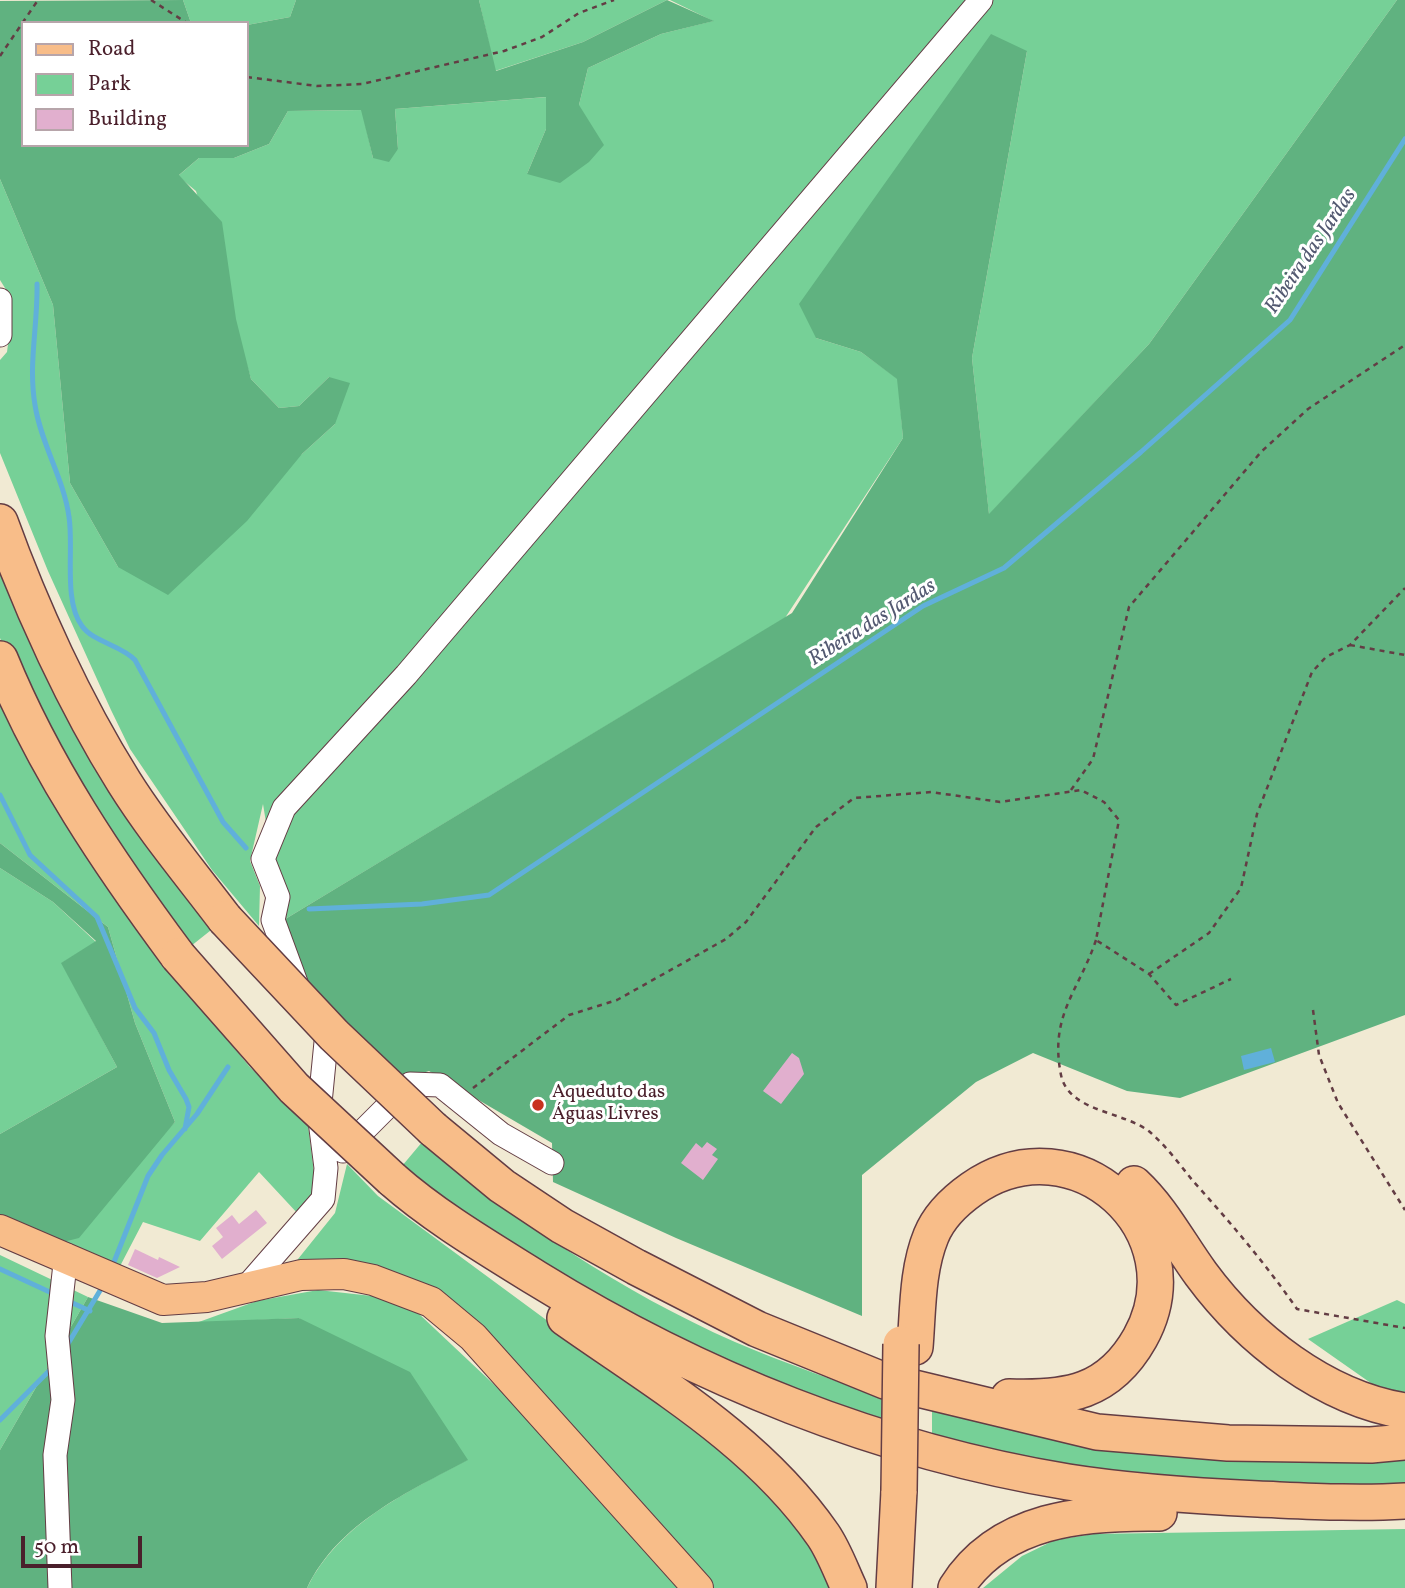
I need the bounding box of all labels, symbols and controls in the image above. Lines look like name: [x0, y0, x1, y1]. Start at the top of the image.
legend: [21, 21, 248, 147]
text: Road: [88, 35, 135, 64]
text: Park: [88, 70, 131, 99]
text: Building: [88, 105, 167, 134]
water label: Ribeira das Jardas: [1261, 185, 1363, 319]
water label: Ribeira das Jardas: [805, 575, 941, 673]
place label: Aqueduto das Águas Livres: [552, 1083, 665, 1127]
marker: Aqueduto das Águas Livres: [530, 1097, 546, 1113]
scale bar: [24, 1522, 145, 1566]
text: 50 m: [34, 1533, 79, 1562]

